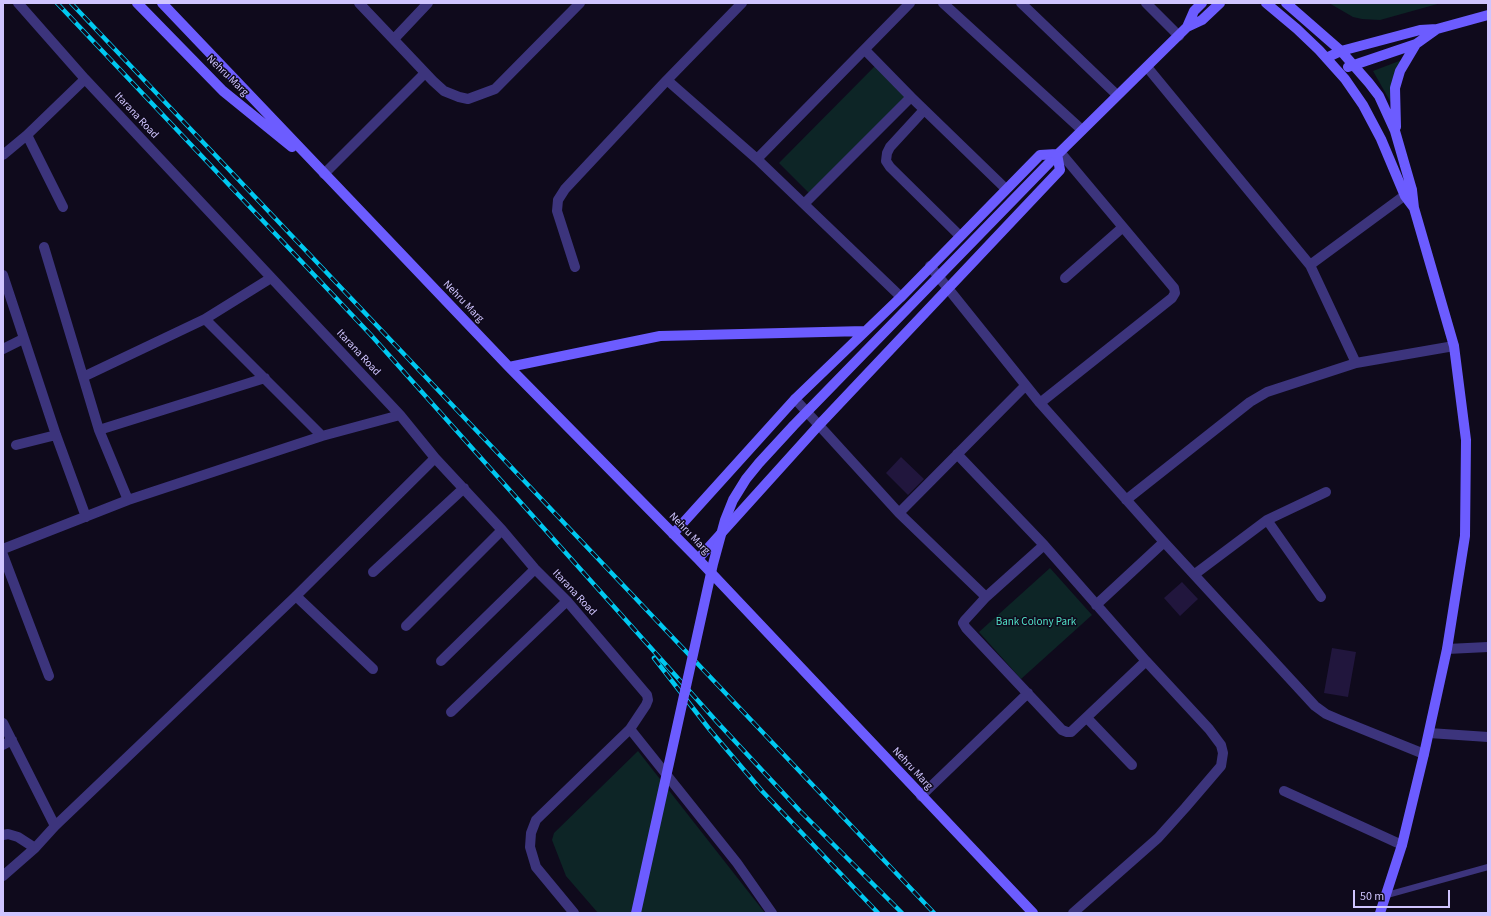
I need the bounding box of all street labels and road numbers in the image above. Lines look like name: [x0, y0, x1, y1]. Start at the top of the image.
street label: Nehru Marg: [203, 53, 251, 99]
street label: Itarana Road: [111, 90, 161, 142]
street label: Nehru Marg: [440, 278, 486, 326]
street label: Itarana Road: [333, 327, 383, 379]
street label: Nehru Marg: [666, 510, 712, 558]
street label: Itarana Road: [549, 567, 599, 619]
street label: Nehru Marg: [889, 745, 935, 793]

